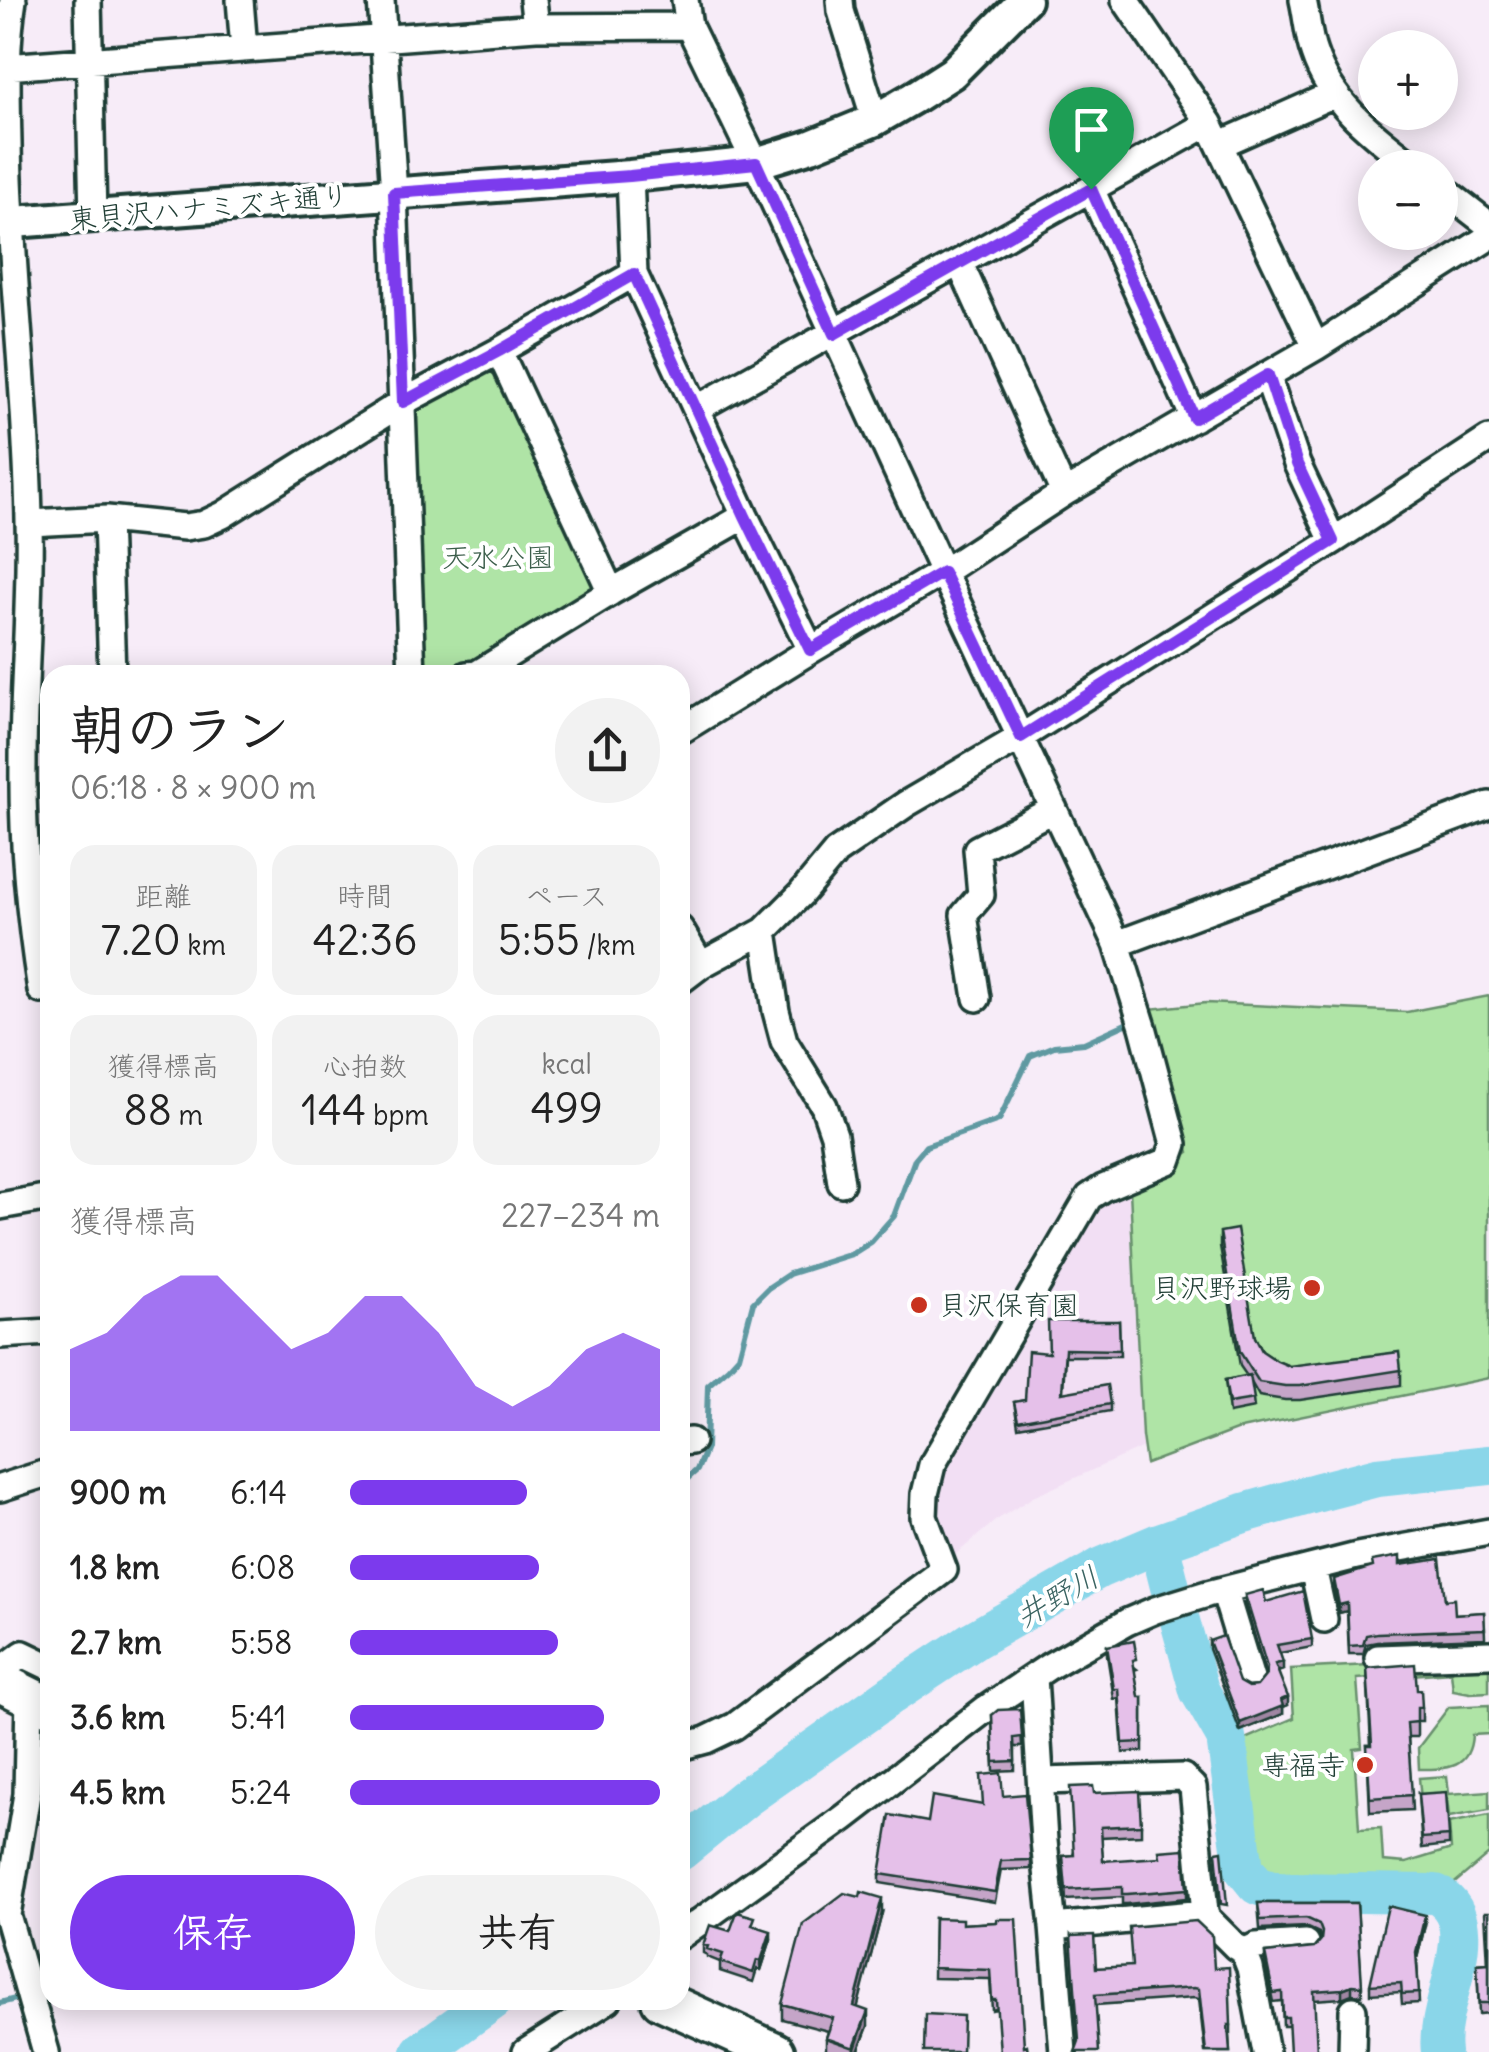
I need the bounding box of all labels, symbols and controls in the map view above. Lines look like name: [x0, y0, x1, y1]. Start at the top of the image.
map controls: [1358, 30, 1458, 250]
button: +: [1358, 30, 1458, 130]
pin: [1049, 87, 1134, 190]
icon: arrive: [1064, 102, 1119, 157]
button: −: [1358, 150, 1458, 250]
street label: 東貝沢ハナミズキ通り: [67, 177, 351, 237]
park label: 天水公園: [442, 539, 554, 575]
text: 朝のラン: [70, 695, 290, 764]
button: share: [555, 698, 660, 803]
text: 06:18 · 8 × 900 m: [70, 767, 316, 808]
text: 距離: [135, 878, 191, 914]
text: 時間: [337, 878, 393, 914]
text: ペース: [526, 878, 608, 914]
text: 7.20: [101, 914, 181, 966]
text: 42:36: [313, 914, 417, 966]
text: 5:55: [498, 914, 580, 966]
text: km: [181, 927, 226, 963]
text: /km: [580, 927, 635, 963]
text: kcal: [541, 1046, 592, 1082]
text: 獲得標高: [107, 1048, 219, 1084]
text: 心拍数: [323, 1048, 407, 1084]
text: 499: [530, 1082, 603, 1134]
text: 88: [124, 1084, 172, 1136]
text: 144: [301, 1084, 366, 1136]
text: m: [172, 1097, 203, 1133]
text: bpm: [366, 1097, 429, 1133]
text: 227–234 m: [501, 1195, 660, 1236]
text: 獲得標高: [70, 1200, 198, 1241]
place label: 貝沢野球場: [1152, 1270, 1292, 1306]
marker: 貝沢野球場: [1301, 1277, 1323, 1299]
place label: 貝沢保育園: [939, 1287, 1079, 1323]
marker: 貝沢保育園: [908, 1294, 930, 1316]
text: 900 m: [70, 1472, 166, 1513]
text: 6:14: [230, 1472, 287, 1513]
text: 1.8 km: [70, 1547, 160, 1588]
text: 6:08: [230, 1547, 295, 1588]
water label: 井野川: [1009, 1557, 1105, 1635]
text: 2.7 km: [70, 1622, 162, 1663]
text: 5:58: [230, 1622, 292, 1663]
text: 3.6 km: [70, 1697, 165, 1738]
text: 5:41: [230, 1697, 287, 1738]
place label: 専福寺: [1261, 1747, 1345, 1783]
marker: 専福寺: [1354, 1754, 1376, 1776]
text: 4.5 km: [70, 1772, 166, 1813]
text: 5:24: [230, 1772, 291, 1813]
button: 保存: [70, 1875, 355, 1990]
button: 共有: [375, 1875, 660, 1990]

